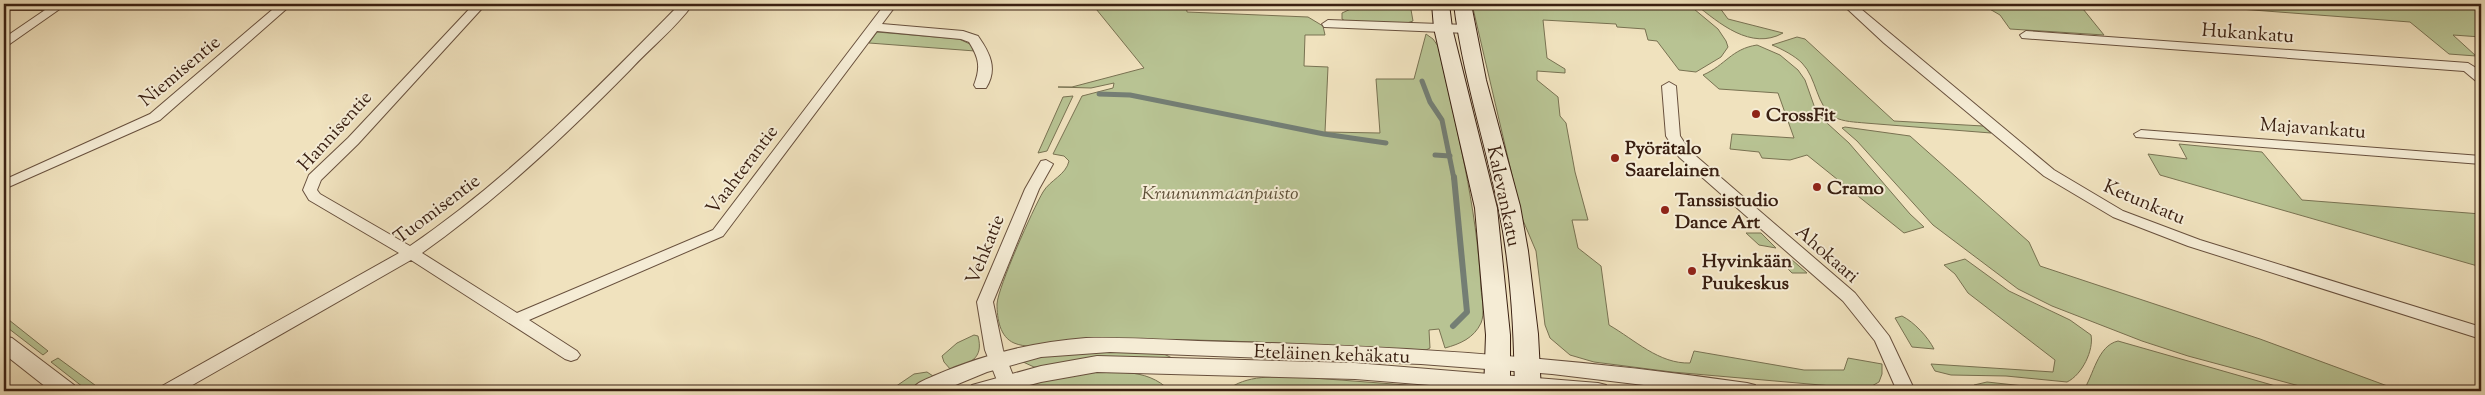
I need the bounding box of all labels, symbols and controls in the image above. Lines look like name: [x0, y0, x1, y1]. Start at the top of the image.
street label: Hukankatu: [2201, 18, 2295, 51]
street label: Niemisentie: [134, 30, 227, 114]
street label: Hannisentie: [292, 86, 379, 178]
place label: CrossFit: [1766, 103, 1836, 130]
marker: CrossFit: [1750, 108, 1762, 120]
street label: Majavankatu: [2259, 112, 2367, 147]
street label: Vaahterantie: [700, 120, 786, 221]
place label: Pyörätalo Saarelainen: [1625, 136, 1721, 185]
street label: Kalevankatu: [1479, 144, 1526, 249]
marker: Pyörätalo Saarelainen: [1609, 152, 1621, 164]
street label: Tuomisentie: [389, 168, 487, 252]
street label: Ketunkatu: [2099, 174, 2189, 233]
place label: Cramo: [1827, 176, 1884, 203]
park label: Kruununmaanpuisto: [1141, 181, 1299, 208]
marker: Cramo: [1811, 181, 1823, 193]
place label: Tanssistudio Dance Art: [1675, 188, 1779, 237]
marker: Tanssistudio Dance Art: [1659, 204, 1671, 216]
street label: Vehkatie: [960, 211, 1013, 289]
street label: Ahokaari: [1789, 219, 1864, 290]
place label: Hyvinkään Puukeskus: [1702, 249, 1793, 298]
marker: Hyvinkään Puukeskus: [1686, 265, 1698, 277]
street label: Eteläinen kehäkatu: [1253, 339, 1411, 372]

